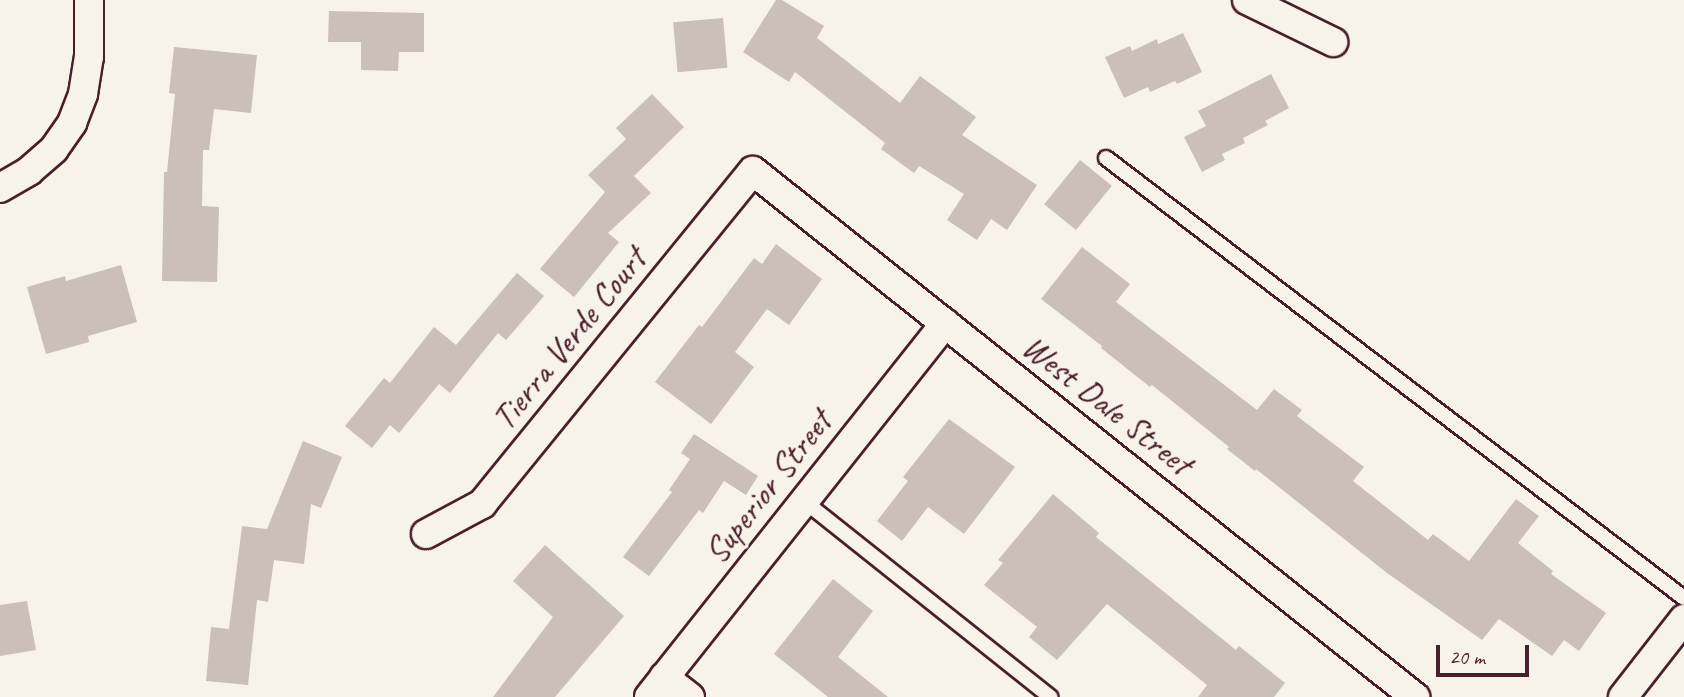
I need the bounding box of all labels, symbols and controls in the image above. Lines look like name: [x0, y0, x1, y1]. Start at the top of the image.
street label: Tierra Verde Court: [483, 240, 655, 438]
street label: West Dale Street: [1013, 325, 1201, 485]
street label: Superior Street: [695, 402, 841, 572]
scale bar: [1439, 630, 1532, 674]
text: 20 m: [1449, 644, 1485, 670]

